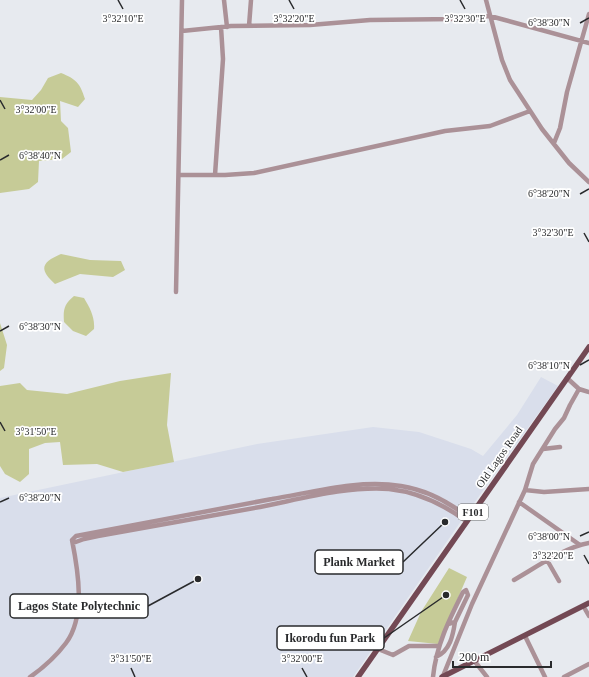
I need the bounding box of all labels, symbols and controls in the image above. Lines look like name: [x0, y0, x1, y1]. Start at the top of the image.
text: 3°32'10"E: [103, 13, 144, 24]
text: 3°32'20"E: [274, 13, 315, 24]
text: 3°32'30"E: [445, 13, 486, 24]
text: 6°38'30"N: [528, 17, 570, 28]
text: 3°32'00"E: [16, 104, 57, 115]
text: 6°38'40"N: [19, 150, 61, 161]
text: 6°38'20"N: [528, 188, 570, 199]
text: 3°32'30"E: [533, 227, 574, 238]
text: 6°38'30"N: [19, 321, 61, 332]
text: 6°38'10"N: [528, 360, 570, 371]
street label: Old Lagos Road: [473, 424, 525, 490]
text: 3°31'50"E: [16, 426, 57, 437]
text: 6°38'20"N: [19, 492, 61, 503]
road number: F101: [458, 504, 488, 520]
text: 6°38'00"N: [528, 531, 570, 542]
callout: Plank Market: [315, 550, 403, 574]
text: 3°32'20"E: [533, 550, 574, 561]
text: Plank Market: [323, 555, 395, 569]
callout: Lagos State Polytechnic: [10, 594, 148, 618]
text: Lagos State Polytechnic: [18, 599, 141, 613]
callout: Ikorodu fun Park: [277, 626, 384, 650]
text: Ikorodu fun Park: [285, 631, 376, 645]
scale bar: [453, 643, 551, 669]
text: 200 m: [459, 650, 490, 664]
text: 3°31'50"E: [111, 653, 152, 664]
text: 3°32'00"E: [282, 653, 323, 664]

